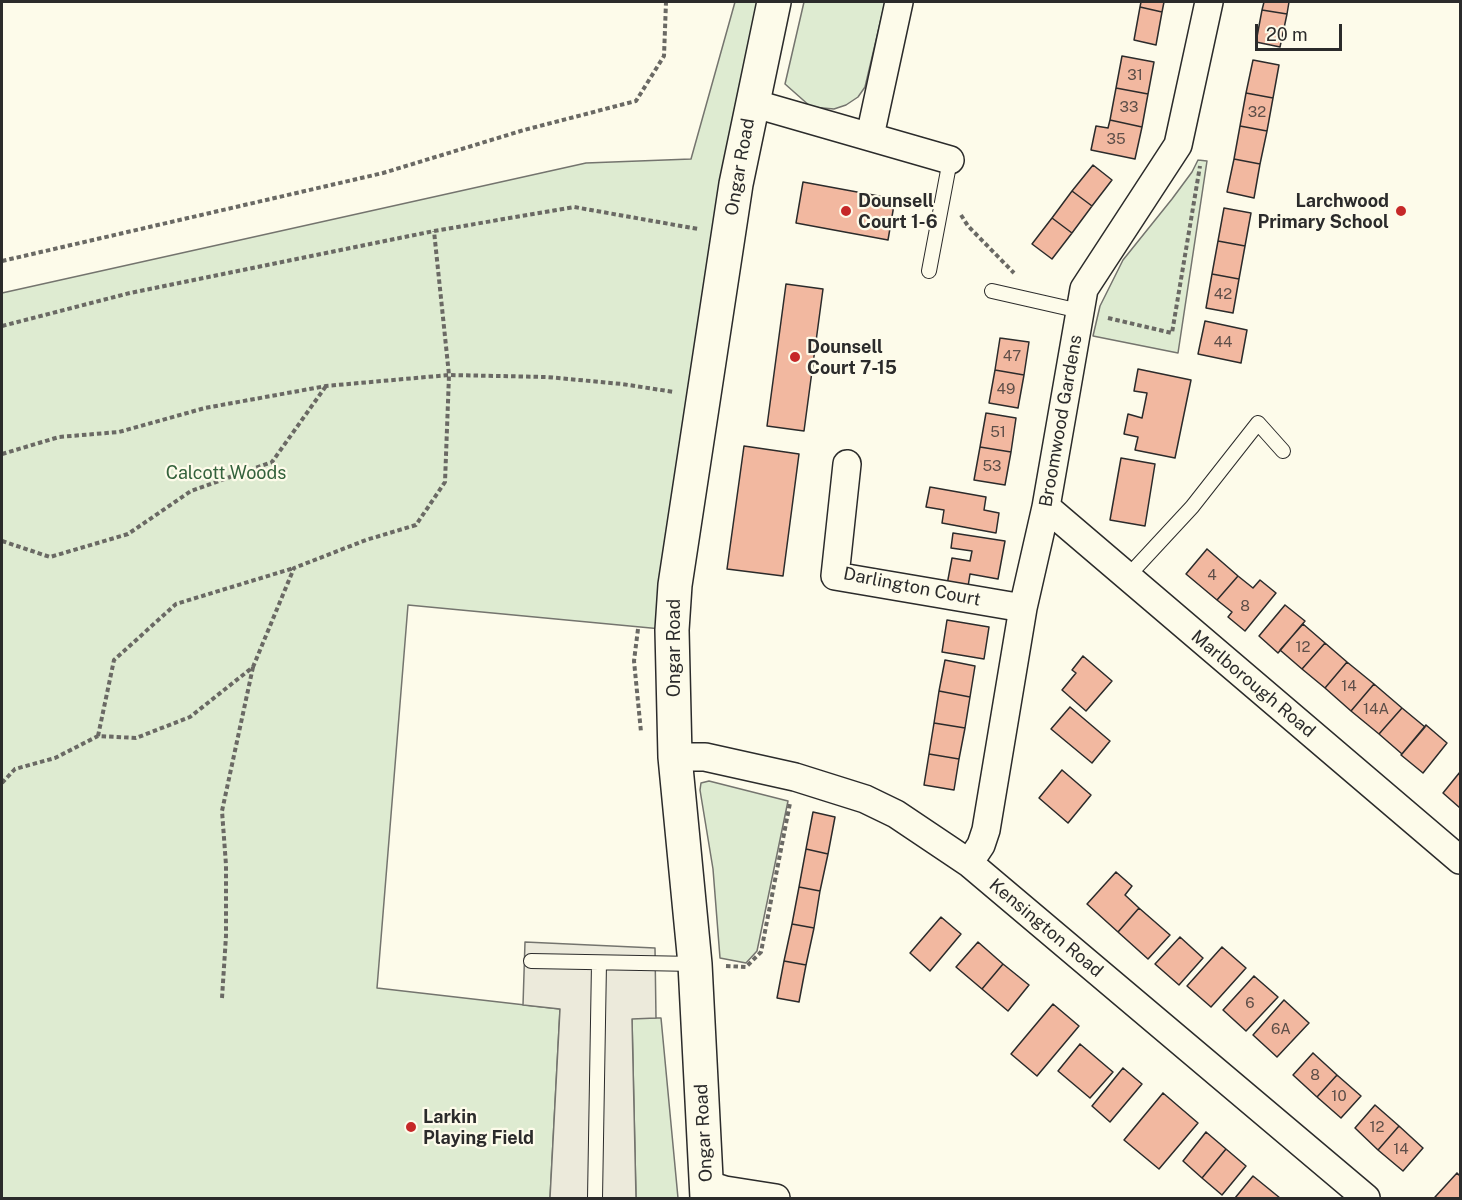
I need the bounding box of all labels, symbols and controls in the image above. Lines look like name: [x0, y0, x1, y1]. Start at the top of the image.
scale bar: [1258, 12, 1345, 50]
text: 20 m: [1266, 24, 1308, 45]
house number: 31: [1127, 66, 1143, 84]
house number: 33: [1120, 98, 1138, 116]
house number: 32: [1248, 103, 1266, 121]
street label: Ongar Road: [721, 117, 759, 217]
house number: 35: [1106, 130, 1126, 148]
place label: Dounsell Court 1-6: [858, 190, 938, 232]
place label: Larchwood Primary School: [1257, 190, 1389, 232]
marker: Dounsell Court 1-6: [839, 204, 853, 218]
marker: Larchwood Primary School: [1394, 204, 1408, 218]
house number: 42: [1214, 285, 1232, 303]
street label: Broomwood Gardens: [1035, 333, 1087, 509]
house number: 44: [1214, 333, 1232, 351]
place label: Dounsell Court 7-15: [807, 336, 897, 378]
house number: 47: [1003, 347, 1021, 365]
marker: Dounsell Court 7-15: [788, 350, 802, 364]
house number: 49: [997, 380, 1015, 398]
house number: 51: [990, 423, 1006, 441]
house number: 53: [982, 457, 1002, 475]
park label: Calcott Woods: [166, 462, 286, 484]
street label: Darlington Court: [841, 563, 983, 611]
house number: 4: [1207, 566, 1217, 584]
house number: 8: [1240, 597, 1250, 615]
street label: Ongar Road: [663, 599, 685, 697]
street label: Marlborough Road: [1187, 626, 1319, 742]
house number: 12: [1295, 638, 1311, 656]
house number: 14: [1341, 677, 1357, 695]
house number: 14A: [1363, 700, 1389, 718]
street label: Kensington Road: [985, 874, 1107, 982]
house number: 6: [1245, 994, 1255, 1012]
house number: 6A: [1271, 1020, 1291, 1038]
house number: 8: [1310, 1066, 1320, 1084]
street label: Ongar Road: [691, 1083, 717, 1183]
house number: 10: [1331, 1087, 1347, 1105]
place label: Larkin Playing Field: [423, 1106, 534, 1148]
house number: 12: [1369, 1118, 1385, 1136]
marker: Larkin Playing Field: [404, 1120, 418, 1134]
house number: 14: [1393, 1140, 1409, 1158]

